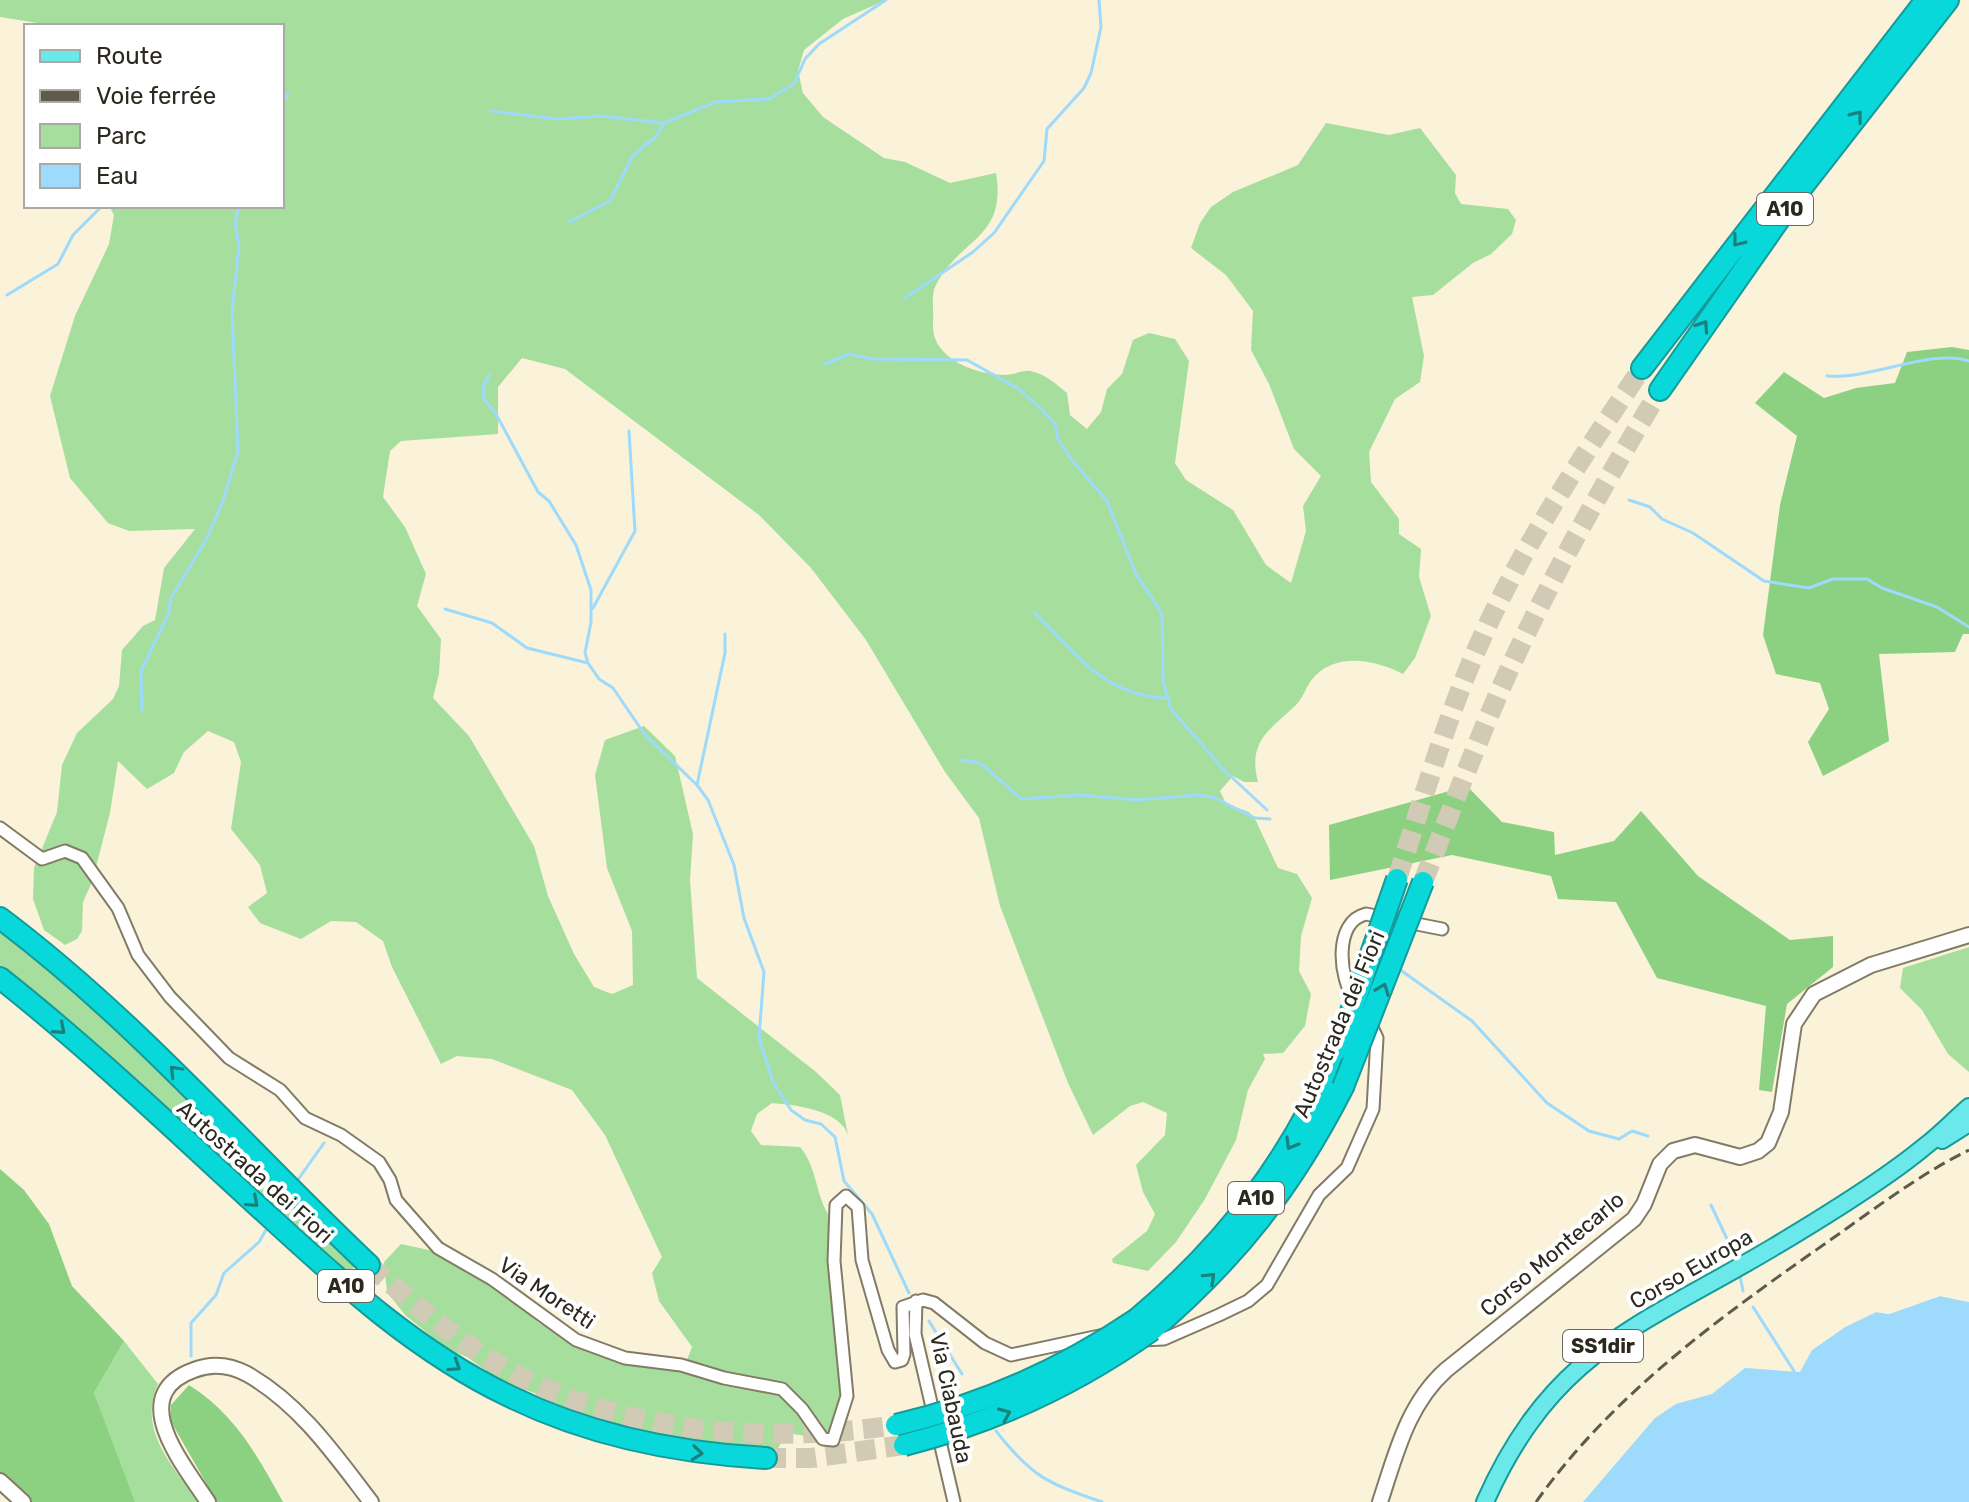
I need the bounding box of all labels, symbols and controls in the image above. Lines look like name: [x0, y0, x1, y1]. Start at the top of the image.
legend: [24, 24, 284, 208]
text: Route: [96, 42, 163, 70]
text: Voie ferrée: [96, 82, 216, 110]
one-way arrow: [1847, 111, 1862, 125]
text: Parc: [96, 122, 147, 150]
text: Eau: [96, 162, 138, 190]
road number: A10: [1757, 193, 1813, 225]
one-way arrow: [1733, 232, 1748, 246]
one-way arrow: [1694, 320, 1709, 334]
street label: Autostrada dei Fiori: [1287, 926, 1391, 1122]
one-way arrow: [1373, 983, 1390, 997]
one-way arrow: [50, 1019, 65, 1033]
one-way arrow: [170, 1066, 185, 1080]
street label: Autostrada dei Fiori: [171, 1095, 339, 1249]
one-way arrow: [1285, 1136, 1301, 1150]
road number: A10: [1228, 1182, 1284, 1214]
street label: Corso Montecarlo: [1474, 1186, 1630, 1322]
one-way arrow: [244, 1193, 259, 1207]
street label: Corso Europa: [1625, 1223, 1757, 1315]
street label: Via Moretti: [494, 1251, 600, 1335]
road number: A10: [318, 1270, 374, 1302]
one-way arrow: [1201, 1273, 1215, 1287]
street label: Via Ciabauda: [924, 1330, 978, 1466]
road number: SS1dir: [1563, 1330, 1643, 1362]
one-way arrow: [446, 1356, 461, 1371]
one-way arrow: [997, 1407, 1011, 1423]
one-way arrow: [691, 1445, 704, 1462]

